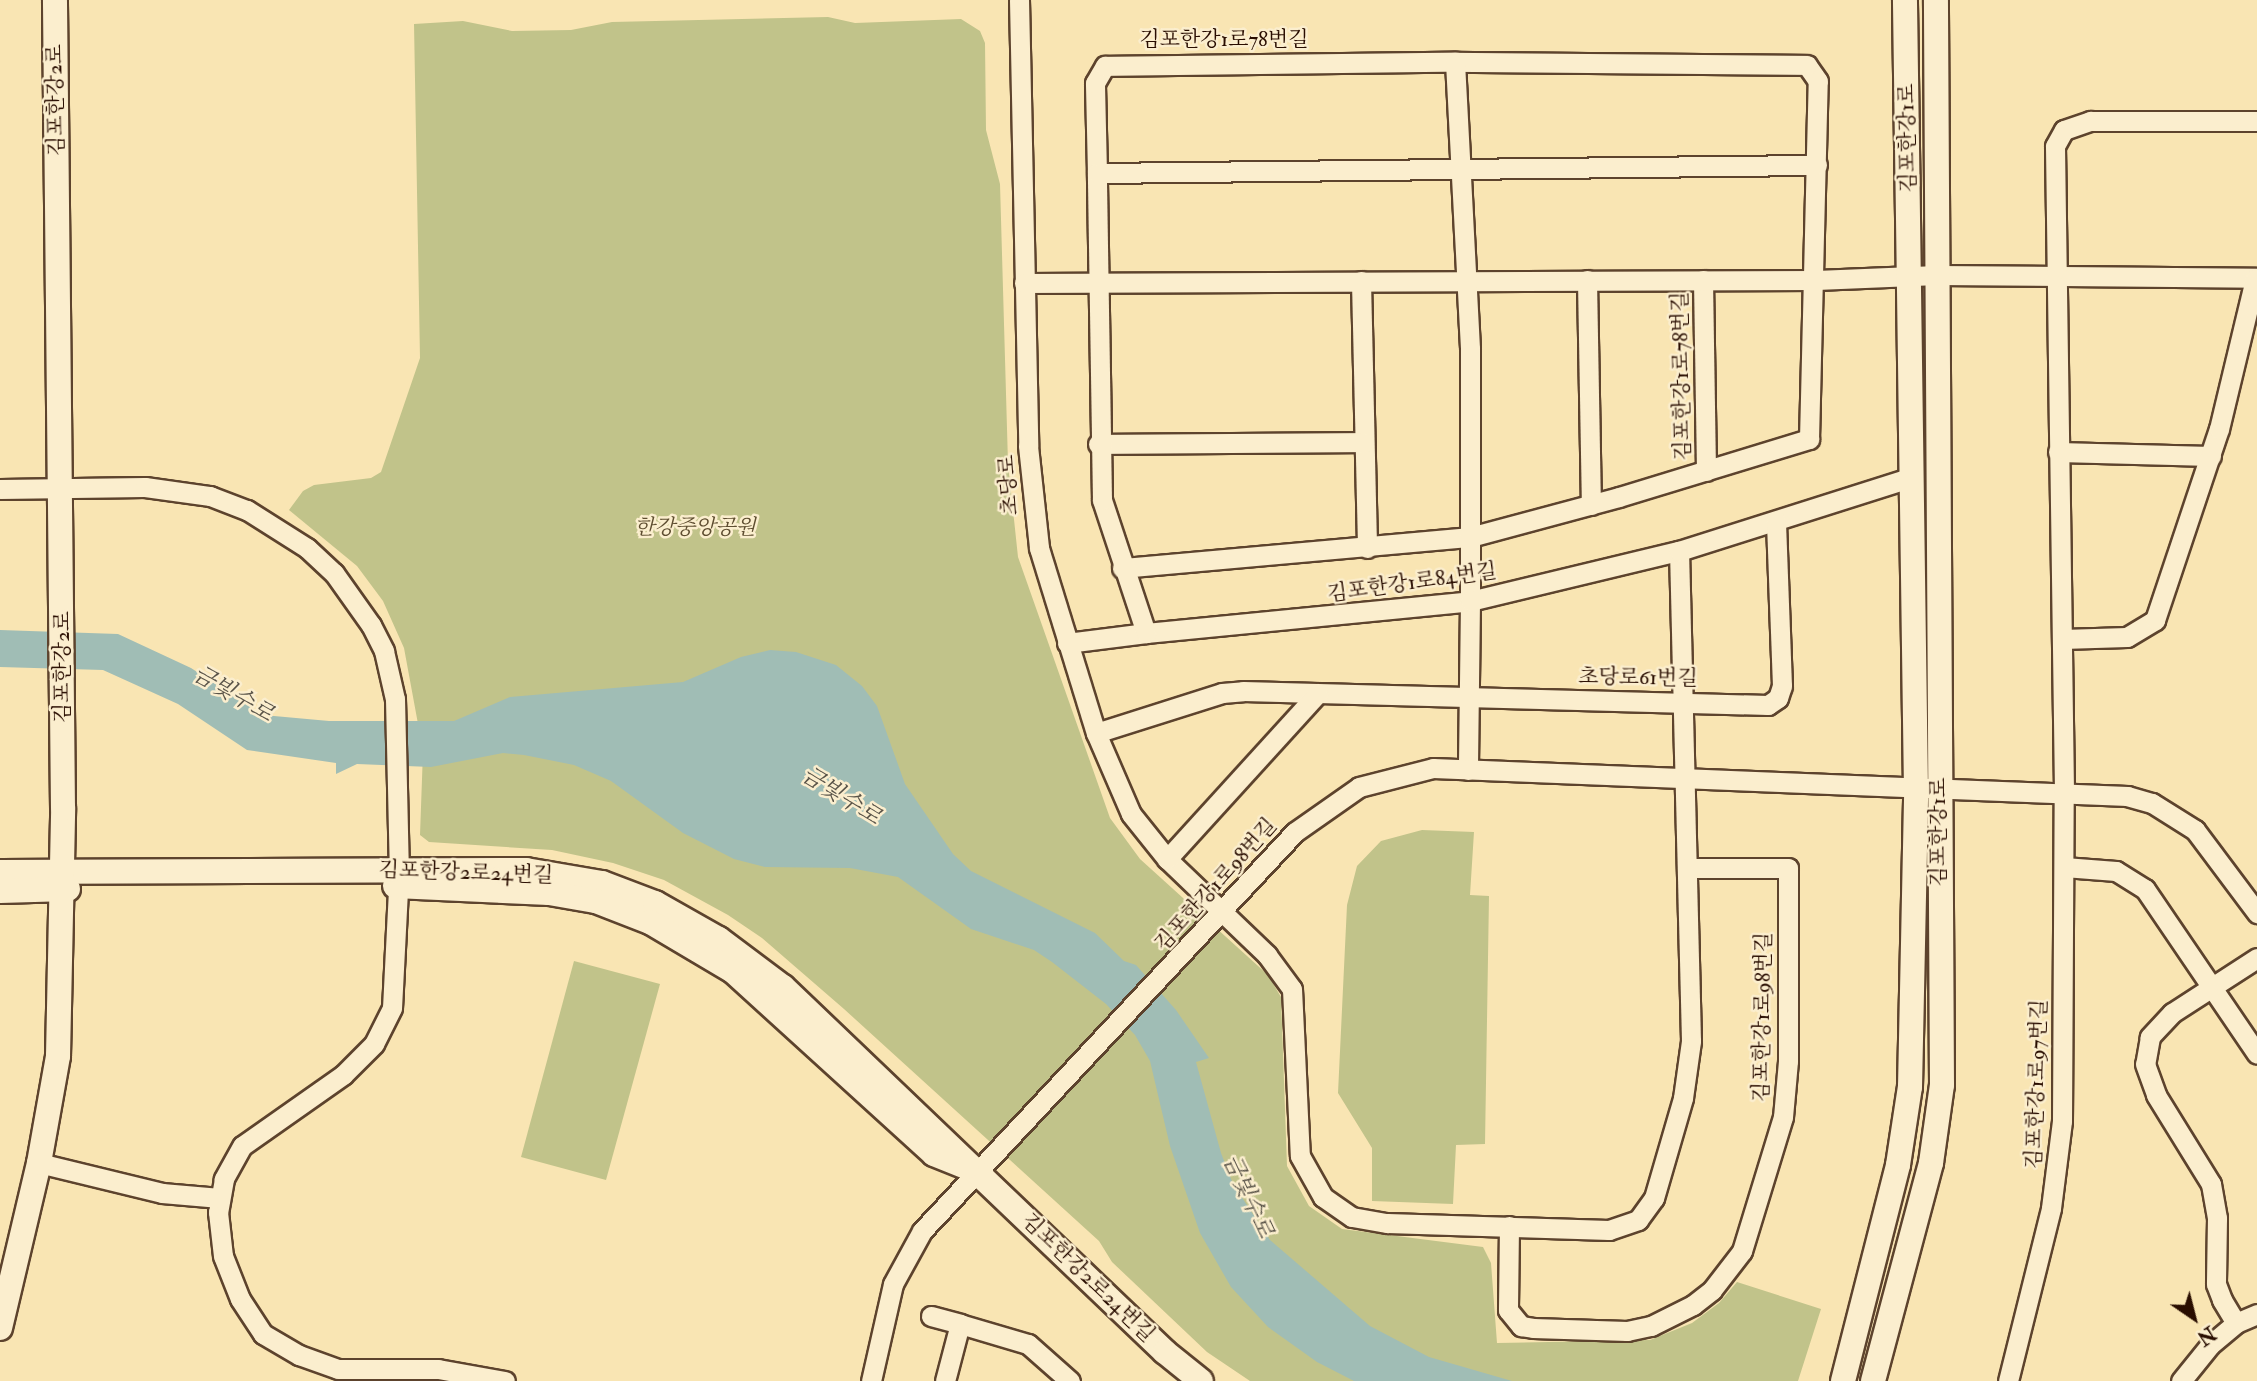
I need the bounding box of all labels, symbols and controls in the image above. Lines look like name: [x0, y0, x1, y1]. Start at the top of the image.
street label: 김포한강1로78번길: [1140, 27, 1308, 53]
street label: 김포한강2로: [42, 44, 70, 156]
street label: 김포한강1로: [1894, 83, 1922, 193]
street label: 김포한강1로78번길: [1668, 291, 1696, 461]
street label: 초당로: [994, 454, 1024, 516]
park label: 한강중앙공원: [634, 515, 756, 541]
street label: 김포한강1로84번길: [1326, 559, 1498, 607]
street label: 김포한강2로: [50, 611, 76, 723]
water label: 금빛수로: [188, 660, 278, 728]
street label: 초당로61번길: [1578, 664, 1698, 692]
water label: 금빛수로: [796, 761, 886, 831]
street label: 김포한강1로: [1926, 778, 1952, 886]
street label: 김포한강1로98번길: [1150, 813, 1282, 957]
street label: 김포한강2로24번길: [378, 857, 554, 889]
street label: 김포한강1로98번길: [1749, 932, 1777, 1102]
street label: 김포한강1로97번길: [2021, 999, 2053, 1169]
water label: 금빛수로: [1217, 1150, 1279, 1242]
street label: 김포한강2로24번길: [1016, 1208, 1160, 1348]
north arrow: [2159, 1283, 2229, 1353]
text: N: [2192, 1320, 2220, 1350]

